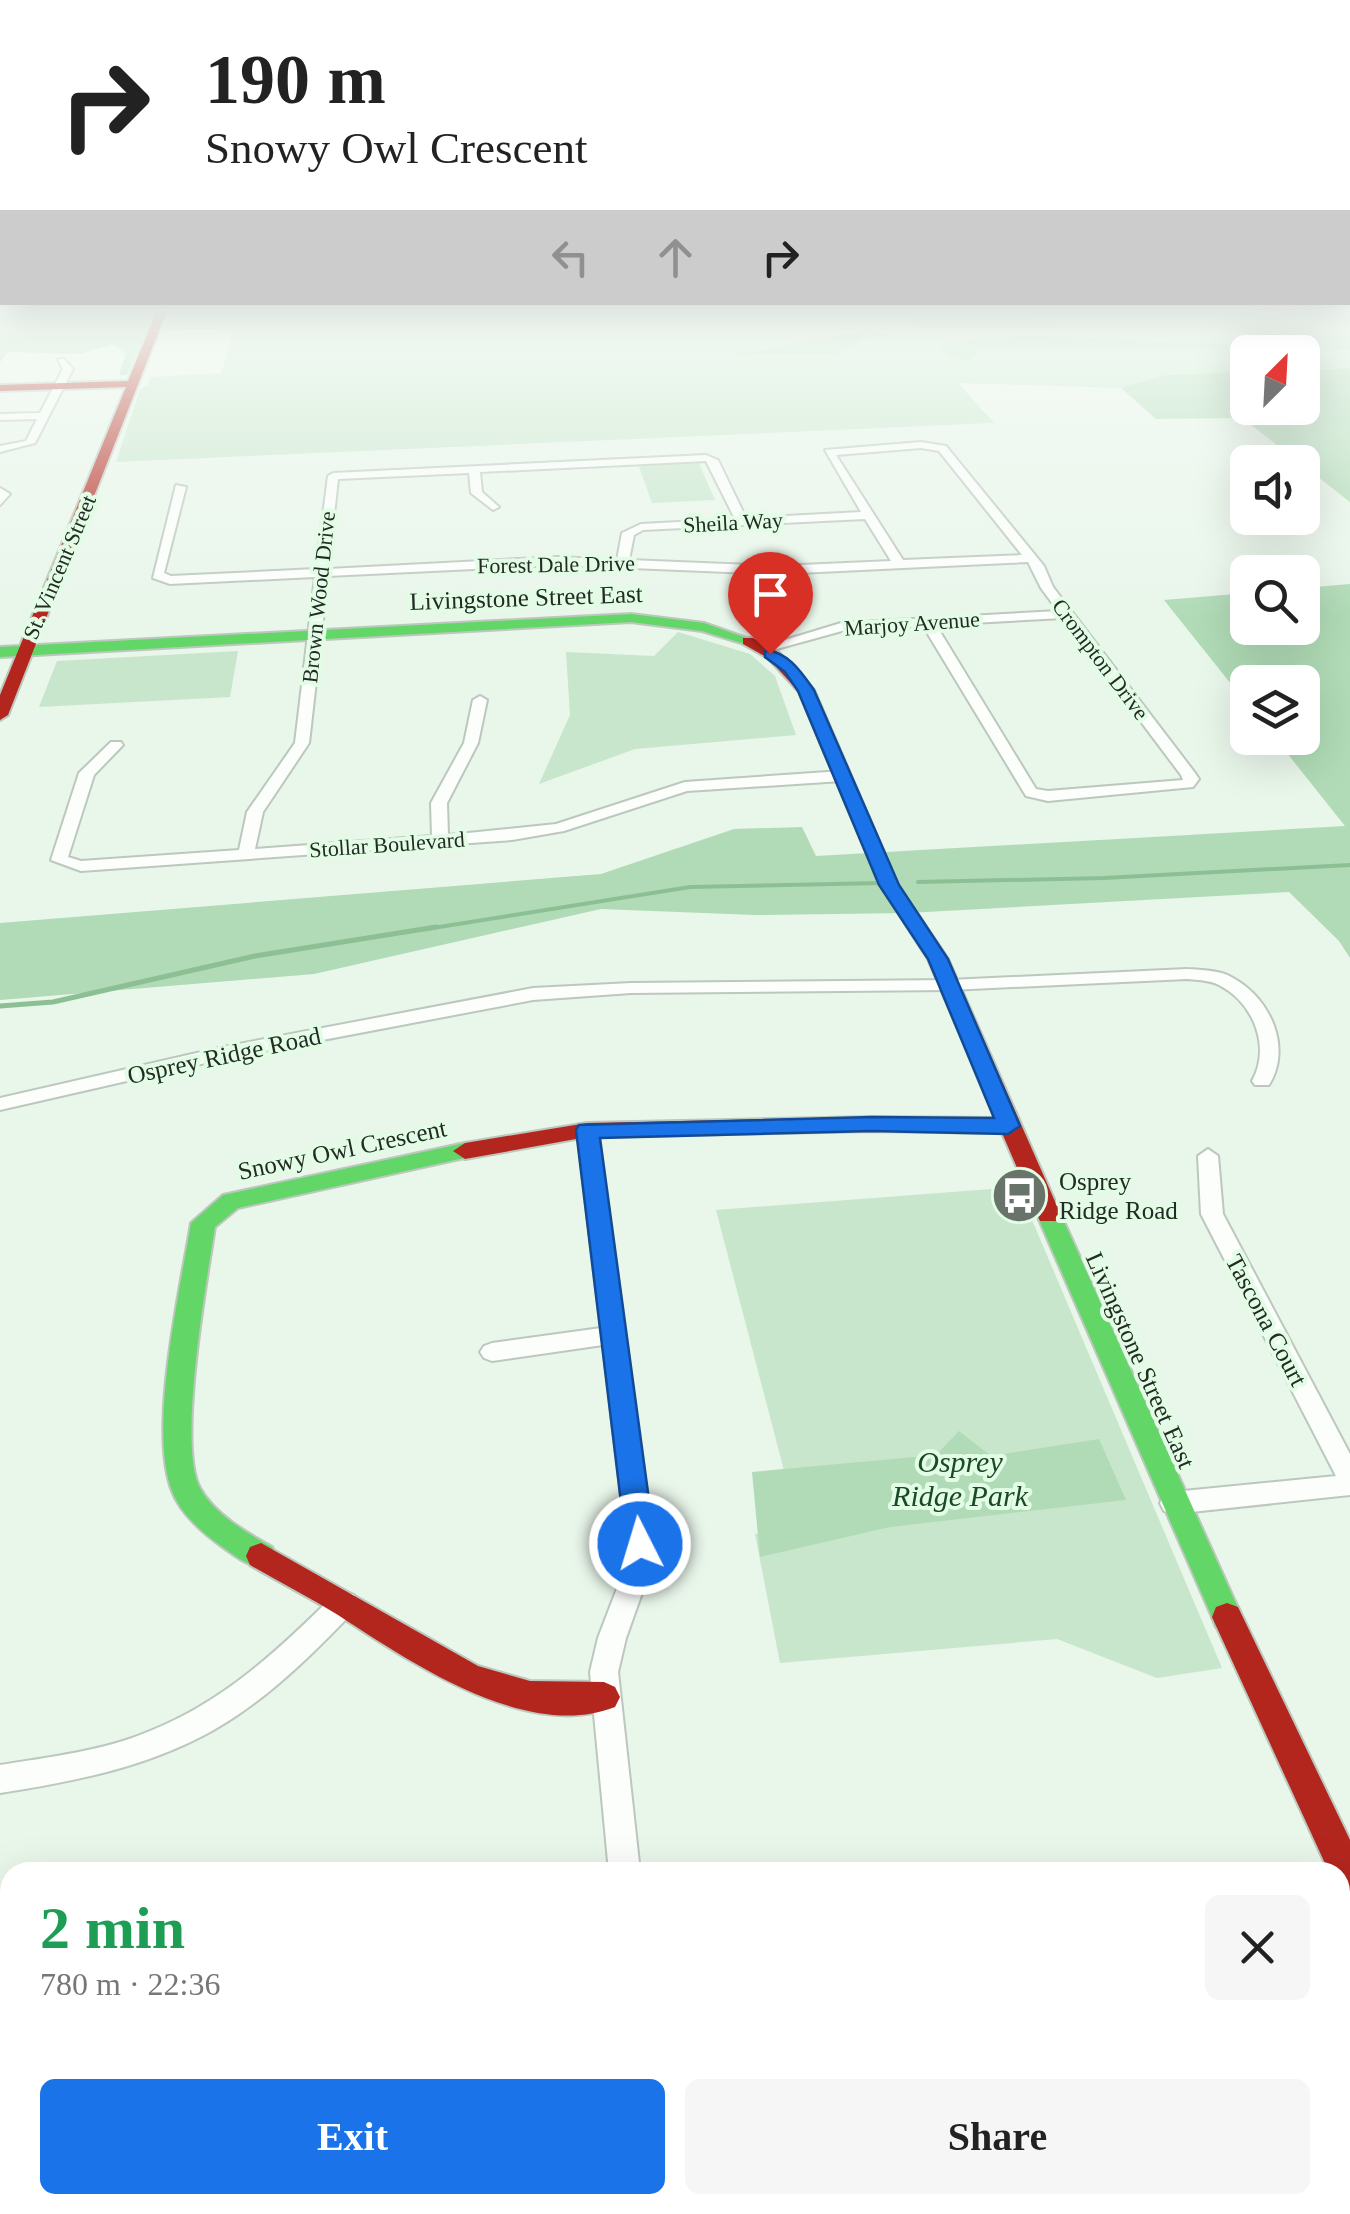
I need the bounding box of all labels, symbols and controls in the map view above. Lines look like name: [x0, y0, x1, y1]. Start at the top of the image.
icon: right: [40, 40, 170, 170]
text: 190 m: [205, 41, 386, 118]
text: Snowy Owl Crescent: [205, 123, 587, 173]
icon: left: [543, 230, 598, 285]
icon: ahead: [648, 230, 703, 285]
icon: right: [753, 230, 808, 285]
north arrow: [1230, 335, 1320, 425]
map controls: [1230, 335, 1320, 755]
button: sound: [1230, 445, 1320, 535]
street label: St. Vincent Street: [18, 491, 101, 643]
street label: Sheila Way: [683, 507, 784, 538]
street label: Brown Wood Drive: [297, 510, 340, 684]
street label: Forest Dale Drive: [477, 551, 635, 578]
pin: [728, 552, 813, 655]
button: search: [1230, 555, 1320, 645]
icon: arrive: [743, 567, 798, 622]
street label: Livingstone Street East: [409, 580, 643, 615]
street label: Crompton Drive: [1047, 594, 1154, 725]
street label: Marjoy Avenue: [843, 606, 981, 641]
button: layers: [1230, 665, 1320, 755]
street label: Stollar Boulevard: [308, 827, 466, 862]
street label: Osprey Ridge Road: [125, 1022, 324, 1089]
street label: Snowy Owl Crescent: [235, 1114, 449, 1185]
bus stop icon: Osprey Ridge Road: [990, 1165, 1050, 1225]
place label: Osprey Ridge Road: [1059, 1168, 1178, 1224]
street label: Livingstone Street East: [1081, 1248, 1200, 1472]
street label: Tascona Court: [1221, 1250, 1312, 1391]
park label: Osprey Ridge Park: [891, 1445, 1029, 1512]
position arrow: [588, 1492, 692, 1596]
text: 2 min: [40, 1895, 185, 1961]
button: close: [1205, 1895, 1310, 2000]
text: 780 m · 22:36: [40, 1966, 220, 2002]
button: Exit: [40, 2079, 665, 2194]
button: Share: [685, 2079, 1310, 2194]

